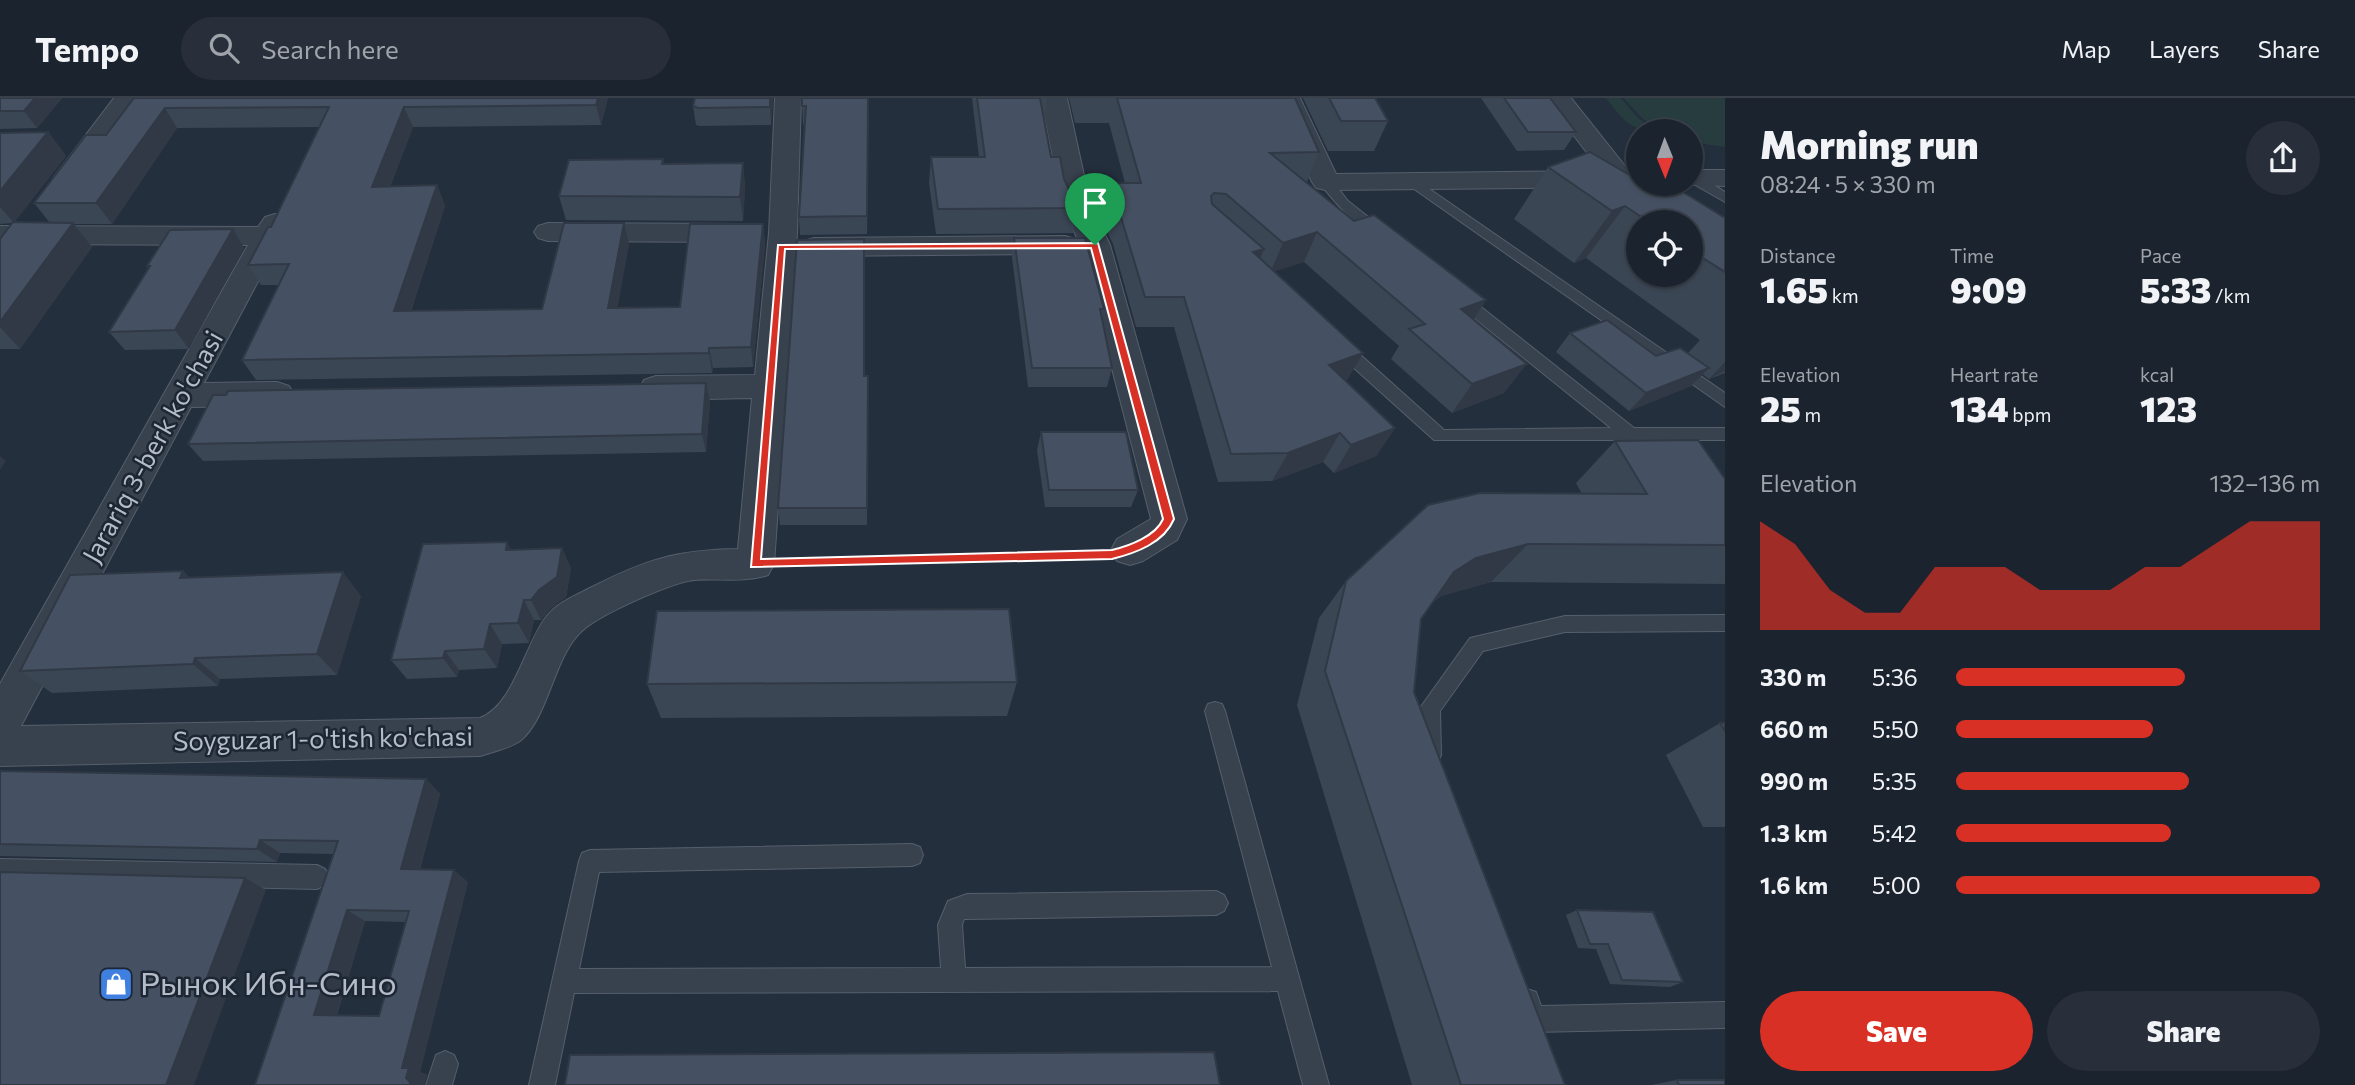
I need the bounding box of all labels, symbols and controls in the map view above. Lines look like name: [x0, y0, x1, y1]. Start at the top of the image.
search box: [181, 17, 671, 80]
text: Tempo: [35, 28, 139, 69]
icon: search: [205, 29, 243, 67]
text: Search here: [261, 33, 399, 64]
text: Map: [2062, 34, 2111, 63]
text: Layers: [2149, 34, 2220, 63]
text: Share: [2258, 34, 2320, 63]
north arrow: [1626, 119, 1703, 196]
map controls: [1626, 119, 1703, 287]
text: Morning run: [1760, 120, 1979, 167]
button: share: [2246, 121, 2320, 195]
text: 08:24 · 5 × 330 m: [1760, 170, 1936, 198]
pin: [1065, 173, 1125, 245]
icon: arrive: [1076, 184, 1114, 222]
button: locate: [1626, 210, 1703, 287]
text: Distance: [1760, 244, 1836, 267]
text: Time: [1950, 244, 1994, 267]
text: Pace: [2140, 244, 2181, 267]
text: 1.65: [1760, 267, 1828, 310]
text: 9:09: [1950, 267, 2027, 310]
text: 5:33: [2140, 267, 2211, 310]
text: km: [1828, 284, 1859, 307]
text: /km: [2211, 284, 2250, 307]
street label: Jarariq 3-berk ko'chasi: [75, 325, 228, 568]
text: Elevation: [1760, 363, 1840, 386]
text: Heart rate: [1950, 363, 2038, 386]
text: kcal: [2140, 363, 2174, 386]
text: 25: [1760, 386, 1801, 429]
text: 134: [1950, 386, 2009, 429]
text: 123: [2140, 386, 2197, 429]
text: m: [1801, 403, 1821, 426]
text: bpm: [2009, 403, 2051, 426]
text: Elevation: [1760, 469, 1857, 497]
text: 132–136 m: [2209, 469, 2320, 497]
text: 330 m: [1760, 663, 1826, 691]
text: 5:36: [1872, 663, 1918, 691]
text: 660 m: [1760, 715, 1828, 743]
text: 5:50: [1872, 715, 1919, 743]
street label: Soyguzar 1-o'tish ko'chasi: [173, 719, 473, 756]
text: 990 m: [1760, 767, 1828, 795]
text: 5:35: [1872, 767, 1917, 795]
text: 1.3 km: [1760, 819, 1828, 847]
text: 5:42: [1872, 819, 1917, 847]
text: 1.6 km: [1760, 871, 1828, 899]
text: 5:00: [1872, 871, 1921, 899]
place label: Рынок Ибн-Сино: [140, 962, 397, 1002]
shop icon: Рынок Ибн-Сино: [97, 965, 135, 1003]
button: Save: [1760, 991, 2033, 1071]
button: Share: [2047, 991, 2320, 1071]

